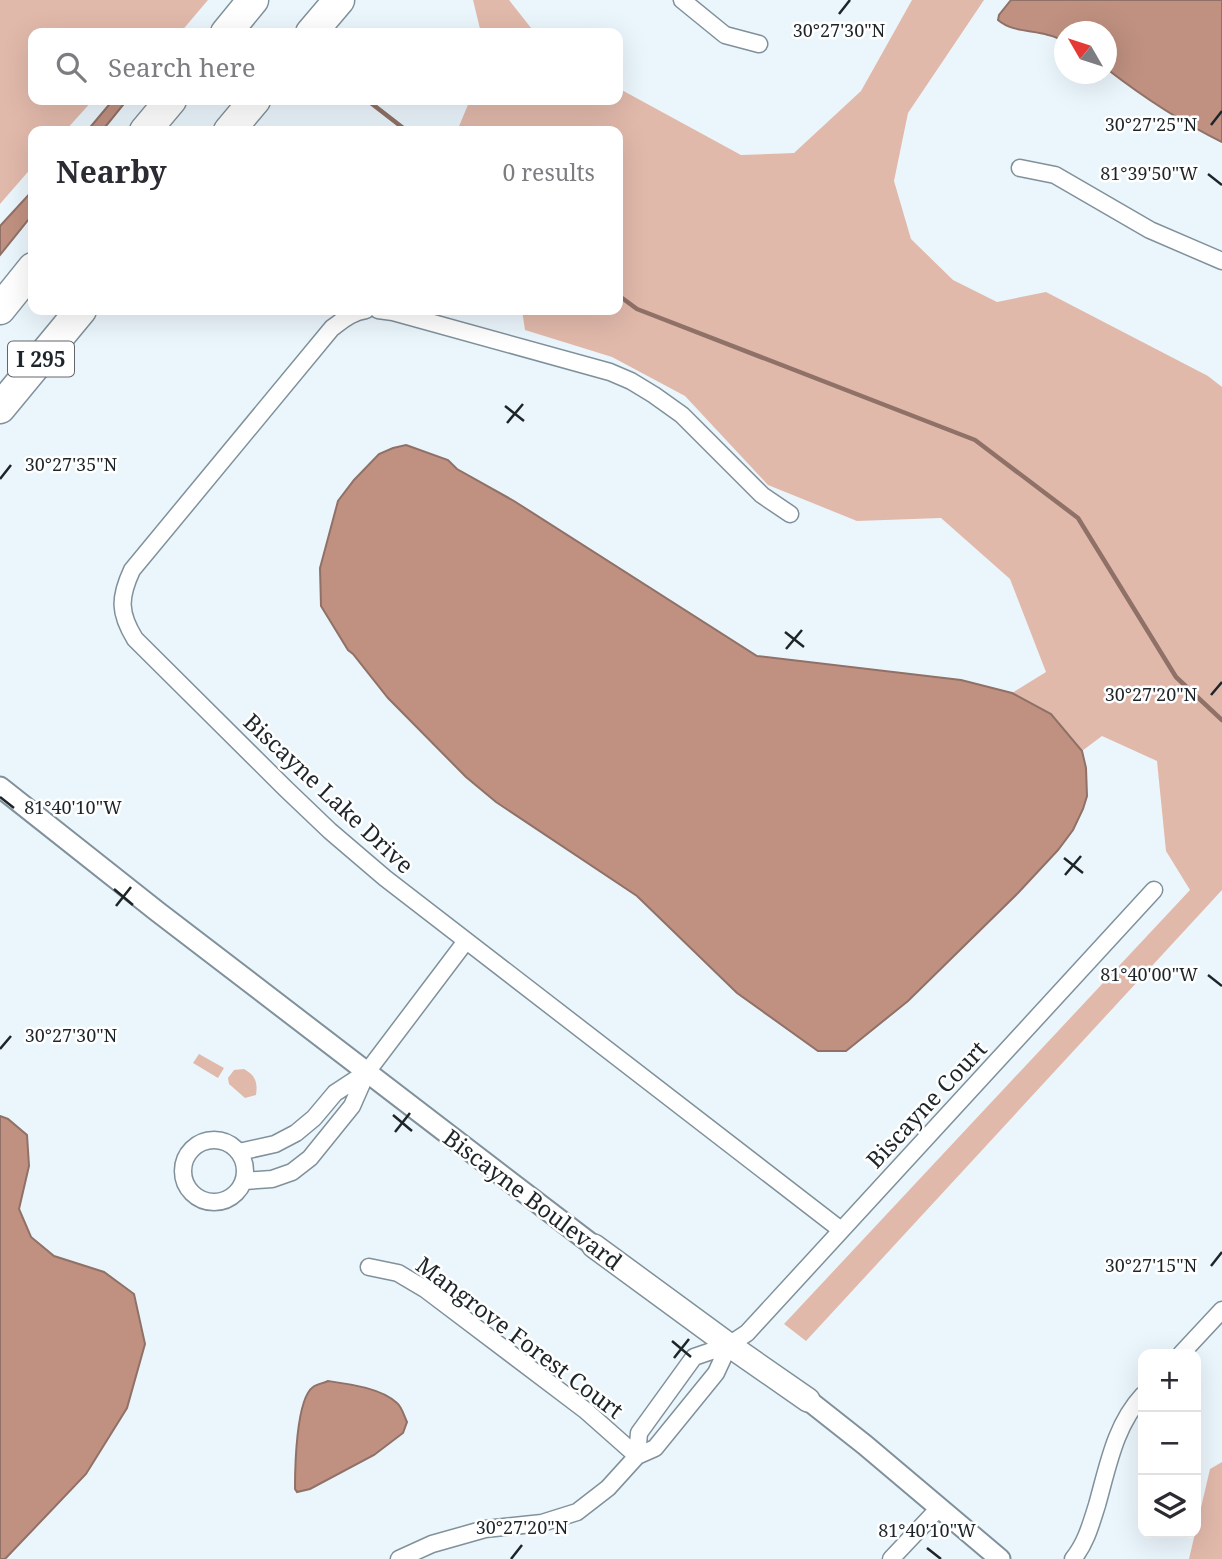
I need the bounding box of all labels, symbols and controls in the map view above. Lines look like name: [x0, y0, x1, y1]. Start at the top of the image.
text: 30°27'30"N: [793, 18, 886, 42]
north arrow: [1054, 21, 1117, 84]
search box: [28, 28, 623, 105]
icon: search: [52, 48, 90, 86]
text: Search here: [108, 49, 256, 85]
text: 30°27'25"N: [1105, 112, 1198, 136]
text: Nearby: [56, 151, 167, 192]
text: 0 results: [502, 156, 595, 188]
text: 81°39'50"W: [1100, 161, 1198, 185]
road number: I 295: [8, 342, 74, 376]
text: 30°27'35"N: [25, 452, 118, 476]
text: 30°27'20"N: [1105, 682, 1198, 706]
street label: Biscayne Lake Drive: [237, 706, 421, 880]
text: 81°40'10"W: [24, 795, 122, 819]
text: 81°40'00"W: [1100, 962, 1198, 986]
text: 30°27'30"N: [25, 1023, 118, 1047]
street label: Biscayne Court: [859, 1033, 993, 1175]
street label: Biscayne Boulevard: [437, 1121, 629, 1277]
street label: Mangrove Forest Court: [410, 1248, 630, 1426]
text: 30°27'15"N: [1105, 1253, 1198, 1277]
map controls: [1138, 1349, 1201, 1538]
button: +: [1138, 1349, 1201, 1412]
button: −: [1138, 1412, 1201, 1475]
button: layers: [1138, 1475, 1201, 1538]
text: 30°27'20"N: [476, 1515, 569, 1539]
text: 81°40'10"W: [878, 1518, 976, 1542]

